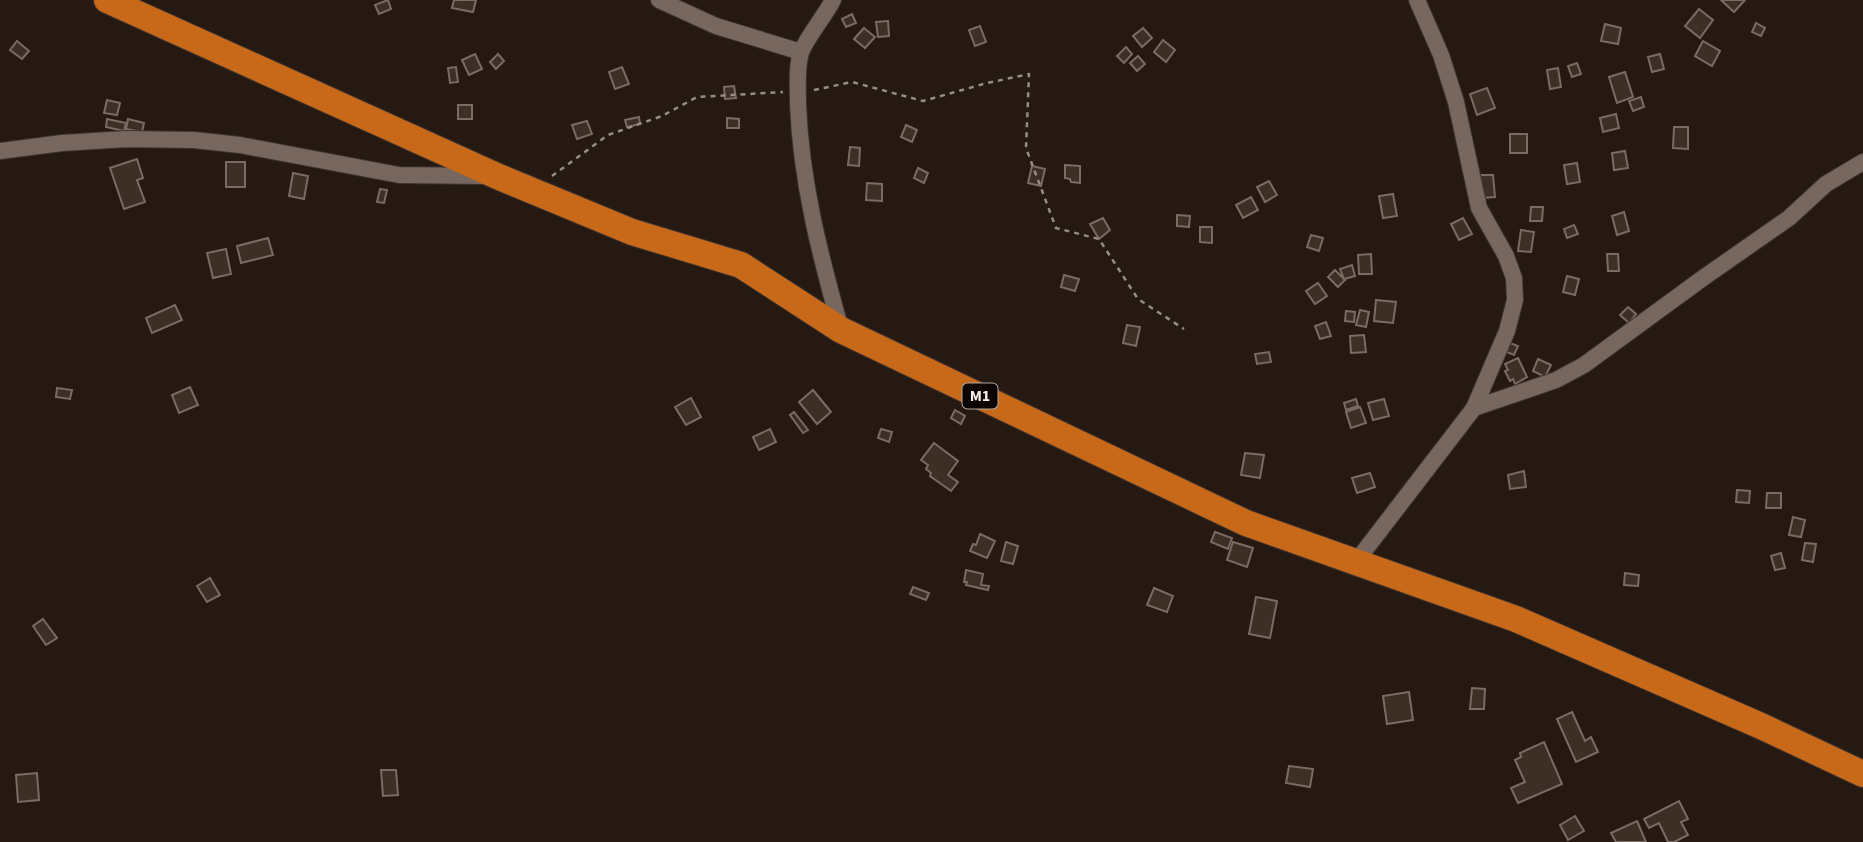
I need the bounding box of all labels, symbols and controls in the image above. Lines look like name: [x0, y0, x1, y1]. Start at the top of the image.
road number: M1: [962, 384, 998, 408]

